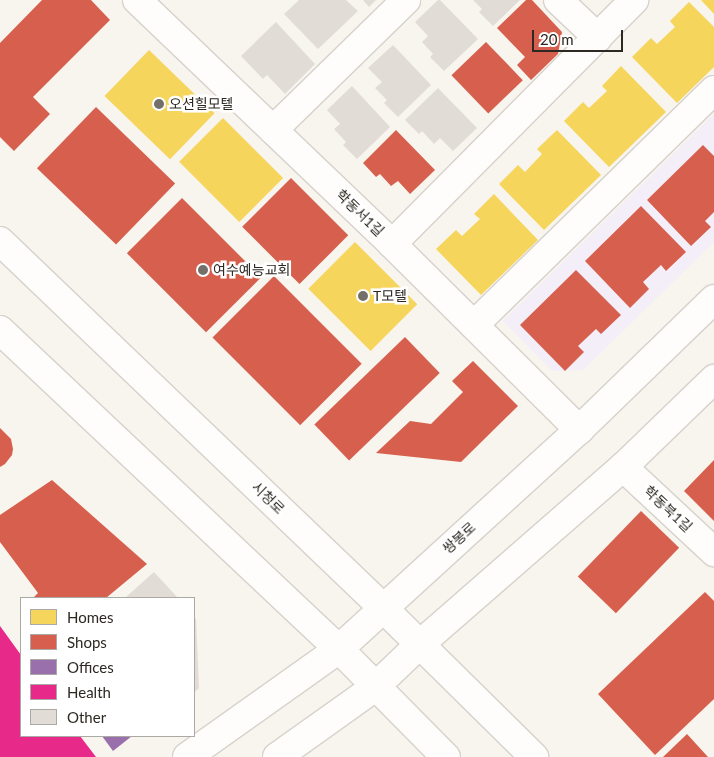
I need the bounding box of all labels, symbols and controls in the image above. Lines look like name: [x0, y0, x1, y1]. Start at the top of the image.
scale bar: [534, 20, 625, 52]
text: 20 m: [540, 30, 574, 48]
place label: 오션힐모텔: [169, 96, 233, 112]
marker: 오션힐모텔: [153, 98, 165, 110]
street label: 학동서1길: [333, 186, 387, 240]
place label: 여수예능교회: [213, 262, 290, 278]
marker: 여수예능교회: [197, 264, 209, 276]
place label: T모텔: [373, 288, 407, 304]
marker: T모텔: [357, 290, 369, 302]
street label: 시청로: [248, 479, 288, 517]
street label: 학동북1길: [640, 483, 696, 535]
street label: 쌍봉로: [439, 519, 479, 557]
legend: [20, 597, 195, 737]
text: Homes: [67, 608, 113, 626]
text: Shops: [67, 633, 107, 651]
text: Offices: [67, 658, 114, 676]
text: Health: [67, 683, 111, 701]
text: Other: [67, 708, 106, 726]

